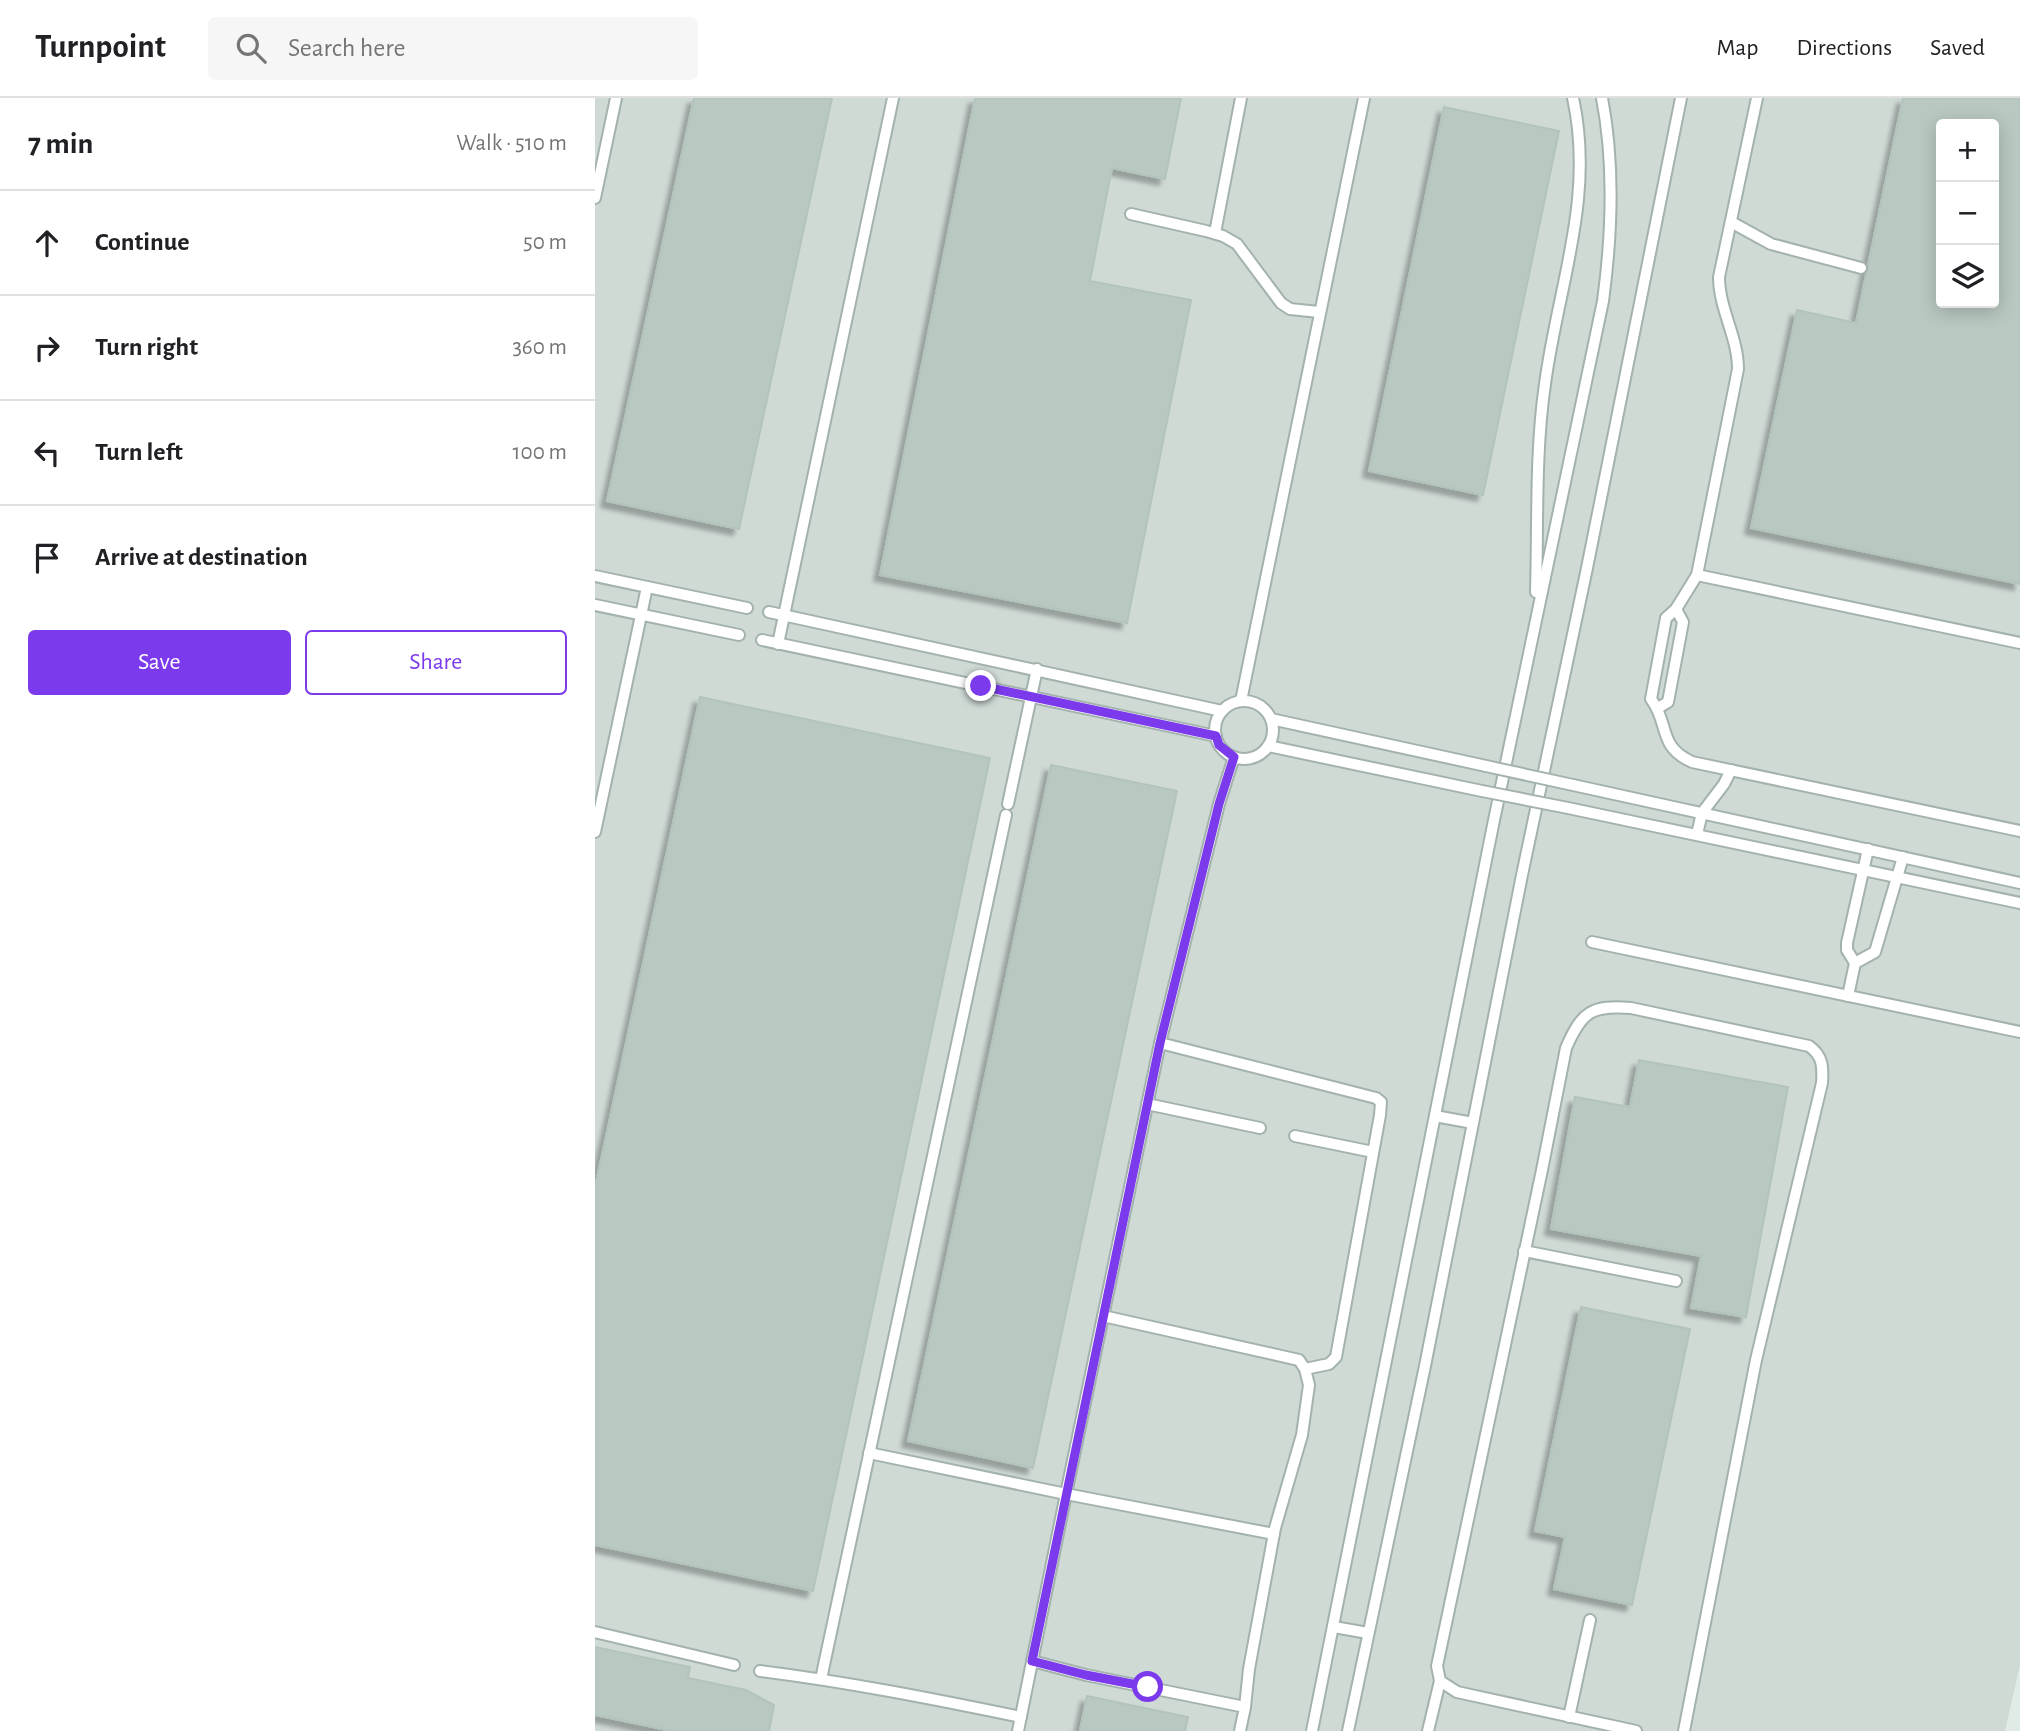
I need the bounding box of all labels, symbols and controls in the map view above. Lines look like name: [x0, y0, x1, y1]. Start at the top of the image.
search box: [208, 17, 698, 80]
icon: search: [232, 29, 270, 67]
text: Turnpoint: [35, 31, 166, 64]
text: Search here: [288, 35, 406, 61]
text: Map: [1716, 36, 1758, 60]
text: Directions: [1796, 36, 1892, 60]
text: Saved: [1930, 36, 1985, 60]
map controls: [1936, 119, 1999, 308]
button: +: [1936, 119, 1999, 182]
text: 7 min: [28, 129, 93, 159]
text: Walk · 510 m: [456, 132, 567, 155]
button: −: [1936, 182, 1999, 245]
icon: ahead: [28, 224, 66, 262]
text: Continue: [95, 229, 190, 255]
text: 50 m: [523, 231, 567, 254]
button: layers: [1936, 245, 1999, 308]
icon: right: [28, 329, 66, 367]
text: Turn right: [95, 334, 198, 360]
text: 360 m: [512, 336, 567, 359]
icon: left: [28, 434, 66, 472]
text: Turn left: [95, 439, 183, 465]
text: 100 m: [513, 441, 567, 464]
icon: arrive: [28, 539, 66, 577]
text: Arrive at destination: [95, 544, 308, 570]
button: Save: [28, 630, 291, 695]
button: Share: [305, 630, 567, 695]
route end: [965, 670, 996, 701]
route start: [1132, 1671, 1163, 1702]

